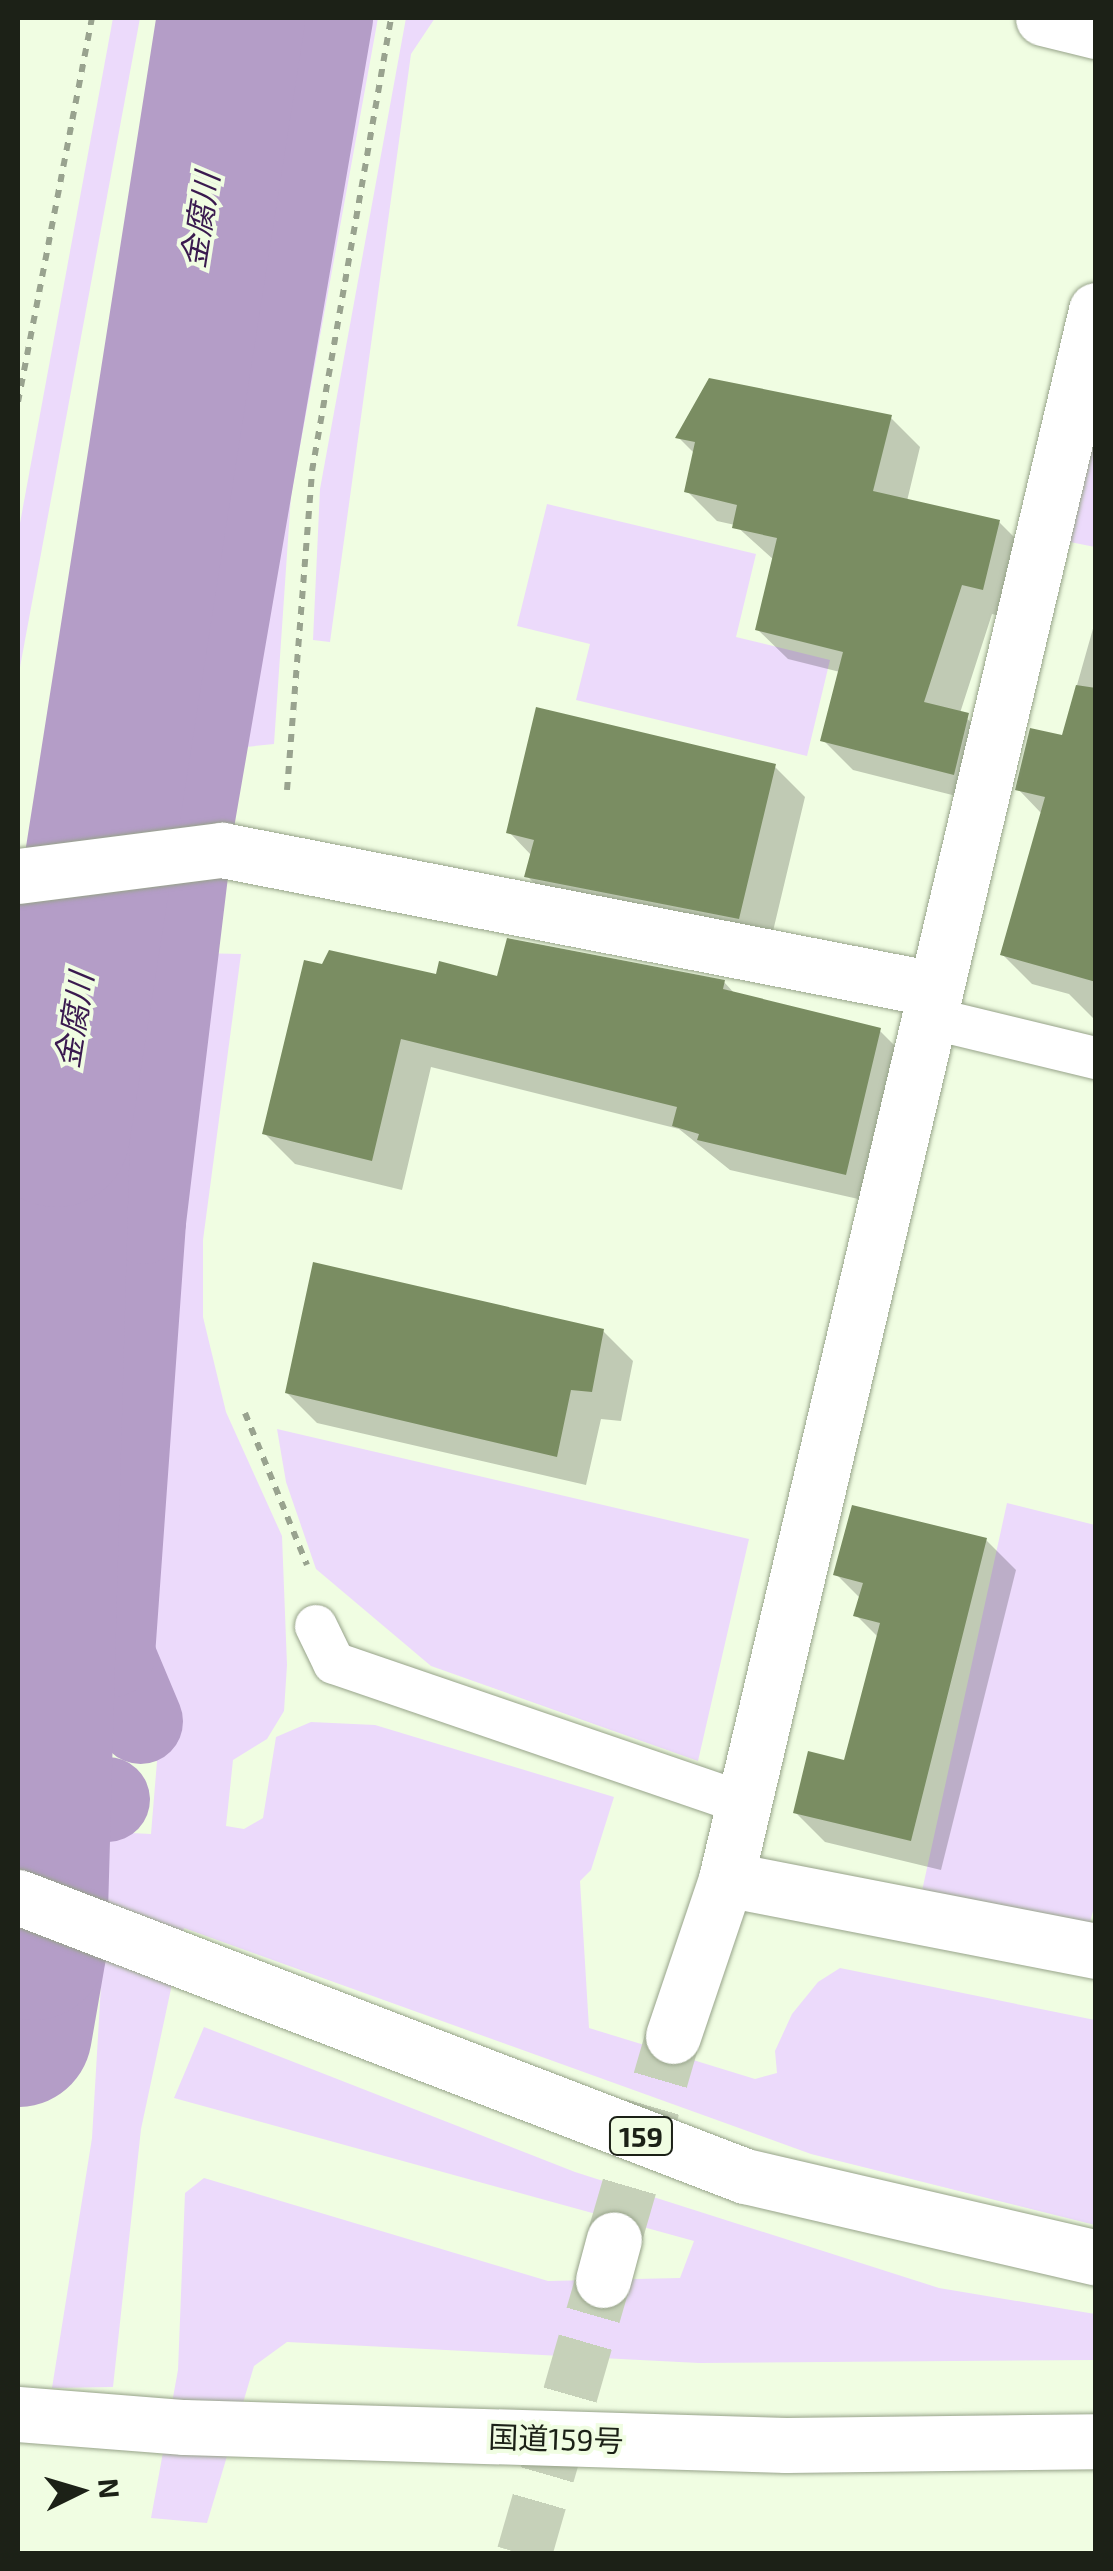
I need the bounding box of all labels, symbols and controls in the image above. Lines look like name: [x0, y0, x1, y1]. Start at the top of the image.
water label: 金腐川: [173, 170, 225, 270]
water label: 金腐川: [47, 970, 99, 1070]
road number: 159: [608, 2113, 674, 2159]
street label: 国道159号: [488, 2418, 624, 2458]
north arrow: [30, 2441, 130, 2541]
text: N: [92, 2477, 128, 2500]

